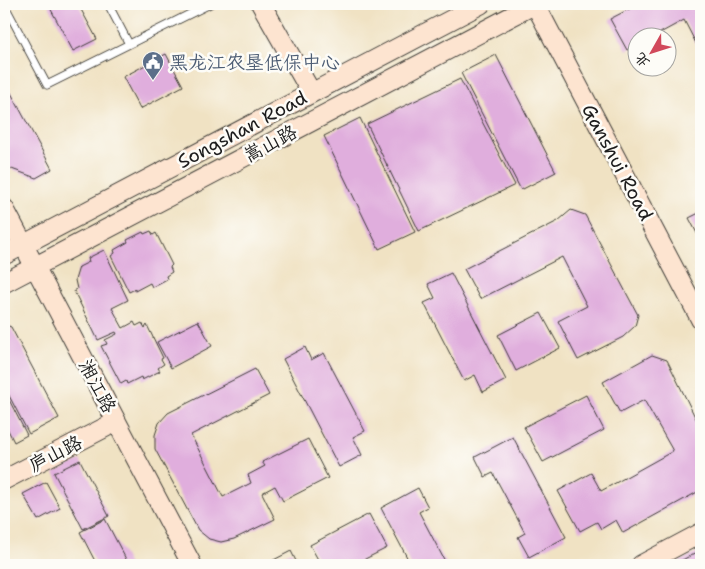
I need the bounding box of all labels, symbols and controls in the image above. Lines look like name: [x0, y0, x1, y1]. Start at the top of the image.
north arrow: [628, 28, 678, 78]
text: 北: [630, 49, 653, 71]
public building icon: 黑龙江农垦低保中心: [141, 50, 165, 81]
place label: 黑龙江农垦低保中心: [169, 50, 340, 75]
street label: Songshan Road: [173, 85, 311, 174]
street label: Ganshui Road: [576, 100, 659, 225]
street label: 嵩山路: [239, 119, 301, 168]
street label: 湘江路: [73, 355, 122, 417]
street label: 庐山路: [24, 429, 86, 478]

